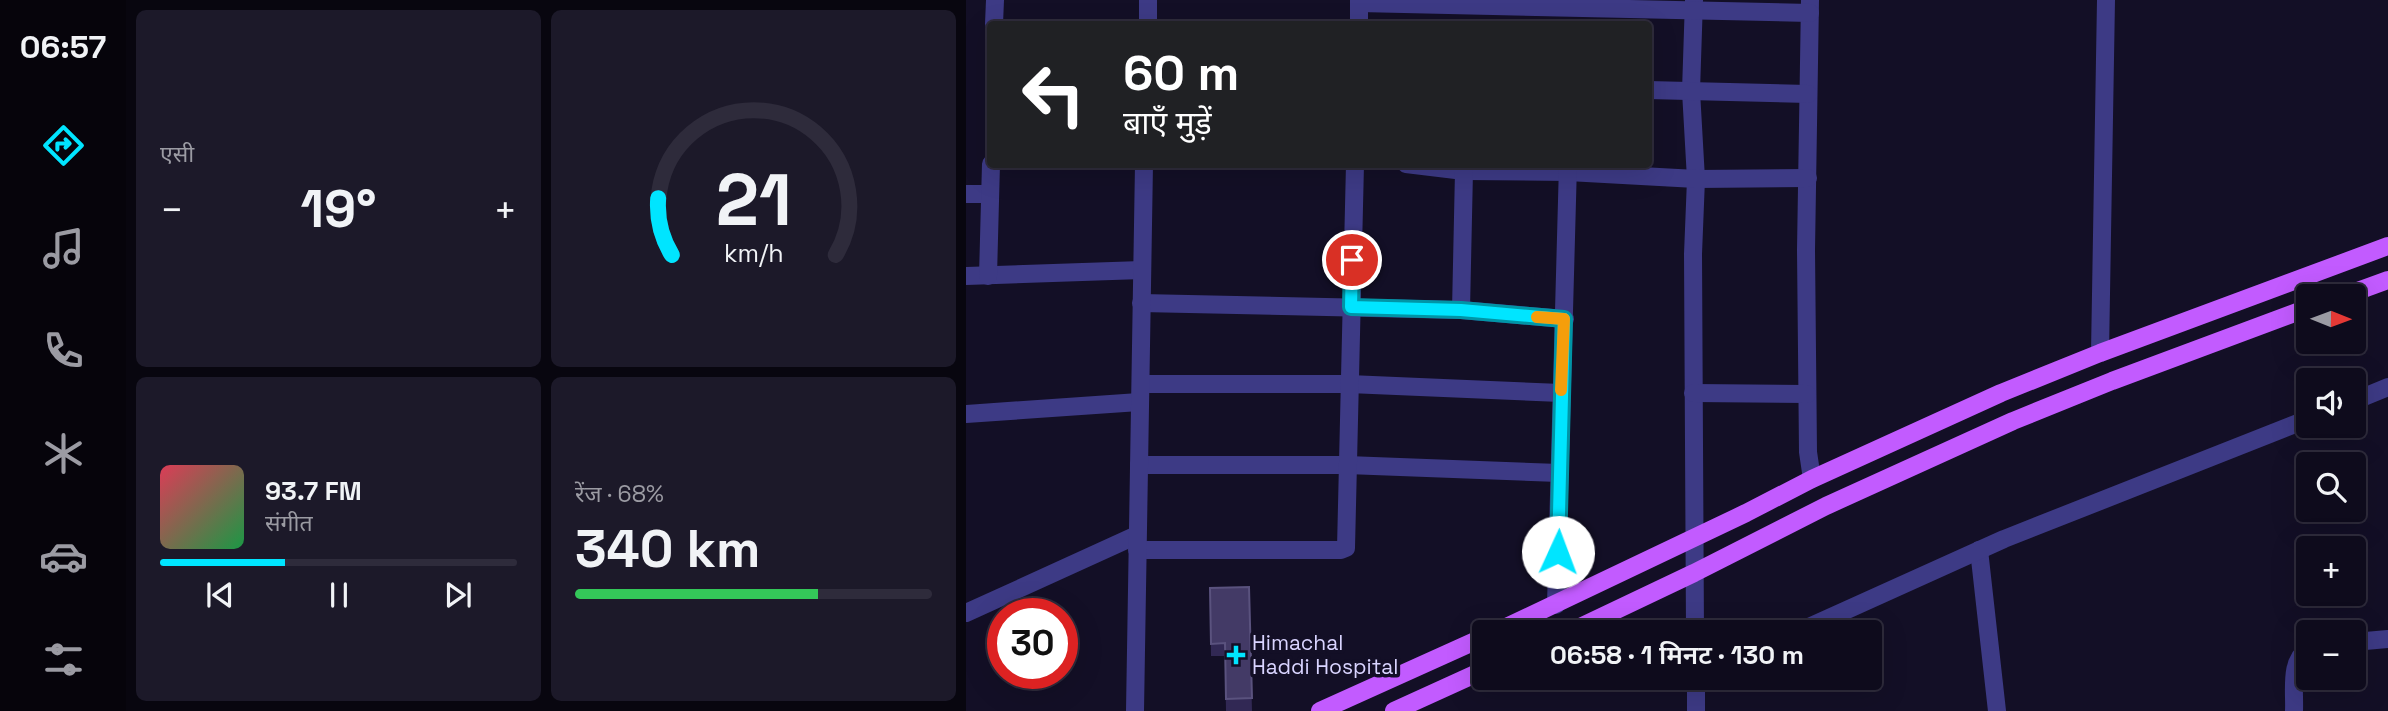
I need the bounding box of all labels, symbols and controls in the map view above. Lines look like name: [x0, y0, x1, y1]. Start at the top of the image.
text: 06:57: [20, 27, 106, 67]
text: 60 m: [1123, 42, 1239, 104]
icon: left: [1008, 49, 1099, 140]
text: बाएँ मुड़ें: [1123, 103, 1212, 143]
icon: directions: [39, 121, 88, 170]
text: एसी: [160, 139, 194, 169]
text: 21: [715, 153, 792, 246]
text: 19°: [300, 176, 377, 242]
text: −: [160, 186, 184, 234]
text: +: [493, 186, 517, 234]
icon: music: [39, 224, 88, 273]
pin: [1322, 230, 1382, 290]
text: km/h: [724, 236, 783, 268]
icon: arrive: [1333, 241, 1371, 279]
north arrow: [2296, 284, 2366, 354]
map controls: [2296, 284, 2366, 690]
icon: phone: [39, 326, 88, 375]
button: sound: [2296, 368, 2366, 438]
icon: climate: [39, 429, 88, 478]
button: search: [2296, 452, 2366, 522]
text: 93.7 FM: [265, 474, 362, 508]
text: रेंज · 68%: [575, 479, 664, 509]
text: संगीत: [265, 508, 313, 538]
position arrow: [1521, 515, 1595, 589]
text: 340 km: [575, 516, 760, 582]
icon: car: [39, 532, 88, 581]
button: +: [2296, 536, 2366, 606]
icon: previous: [201, 576, 239, 614]
icon: pause: [320, 576, 358, 614]
icon: next: [439, 576, 477, 614]
speed limit sign: 30: [987, 598, 1078, 689]
button: −: [2296, 620, 2366, 690]
place label: Himachal Haddi Hospital: [1252, 629, 1398, 680]
icon: filters: [39, 635, 88, 684]
text: 06:58 · 1 मिनट · 130 m: [1550, 638, 1804, 672]
marker: Himachal Haddi Hospital: [1226, 645, 1246, 665]

